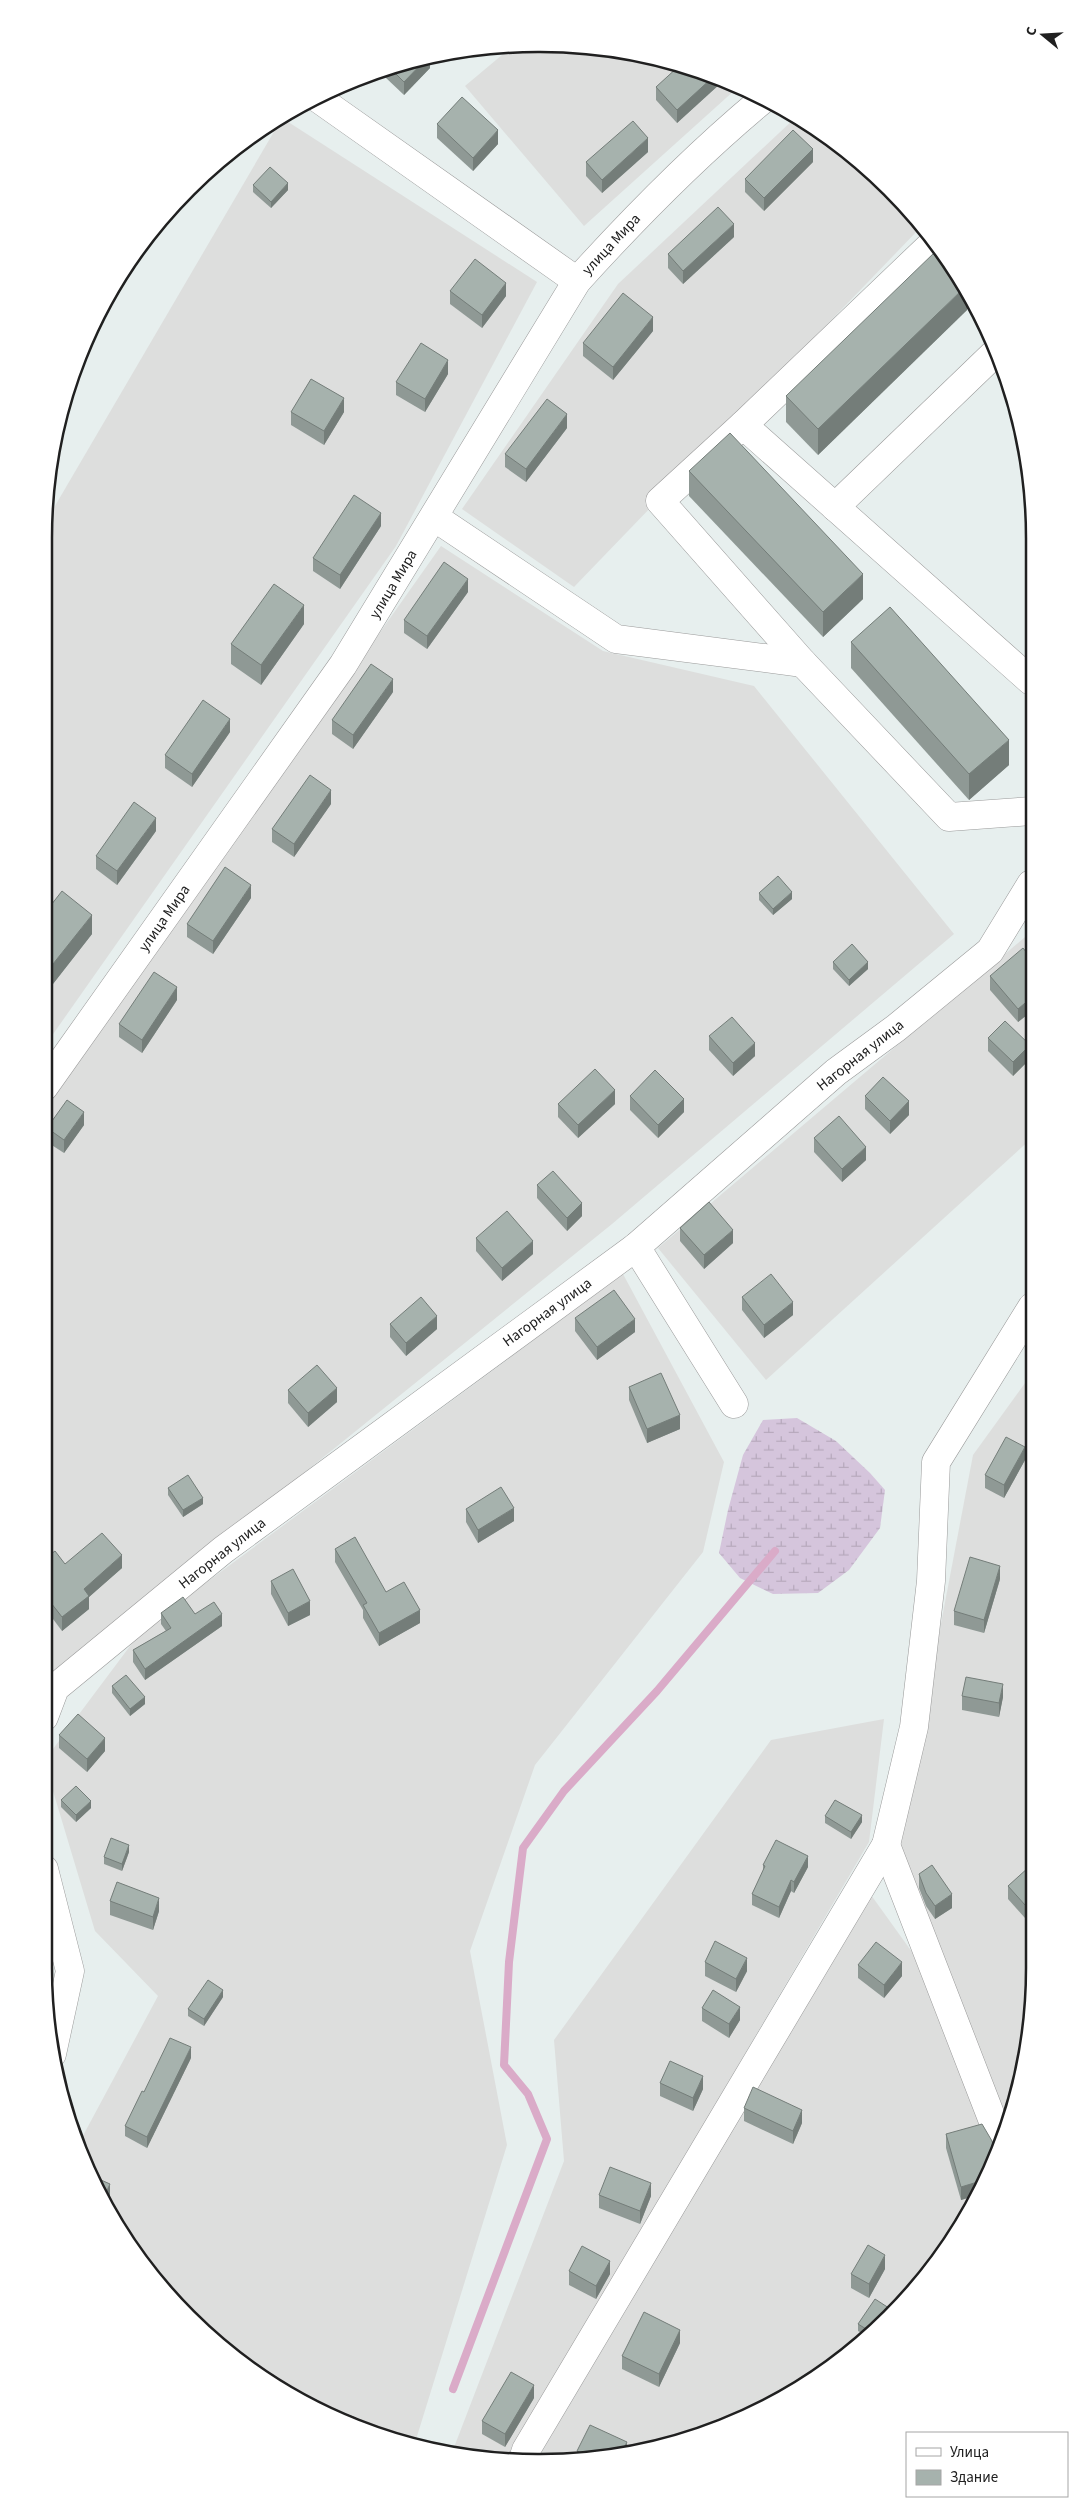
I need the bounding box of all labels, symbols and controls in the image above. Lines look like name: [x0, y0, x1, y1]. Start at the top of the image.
north arrow: [1018, 10, 1068, 60]
text: С: [1021, 24, 1042, 38]
street label: улица Мира: [577, 209, 645, 280]
street label: улица Мира: [364, 546, 422, 623]
street label: улица Мира: [134, 881, 195, 956]
street label: Нагорная улица: [812, 1015, 908, 1096]
street label: Нагорная улица: [499, 1273, 596, 1352]
street label: Нагорная улица: [174, 1513, 270, 1594]
legend: [906, 2432, 1068, 2497]
text: Улица: [950, 2442, 989, 2463]
text: Здание: [950, 2467, 998, 2488]

